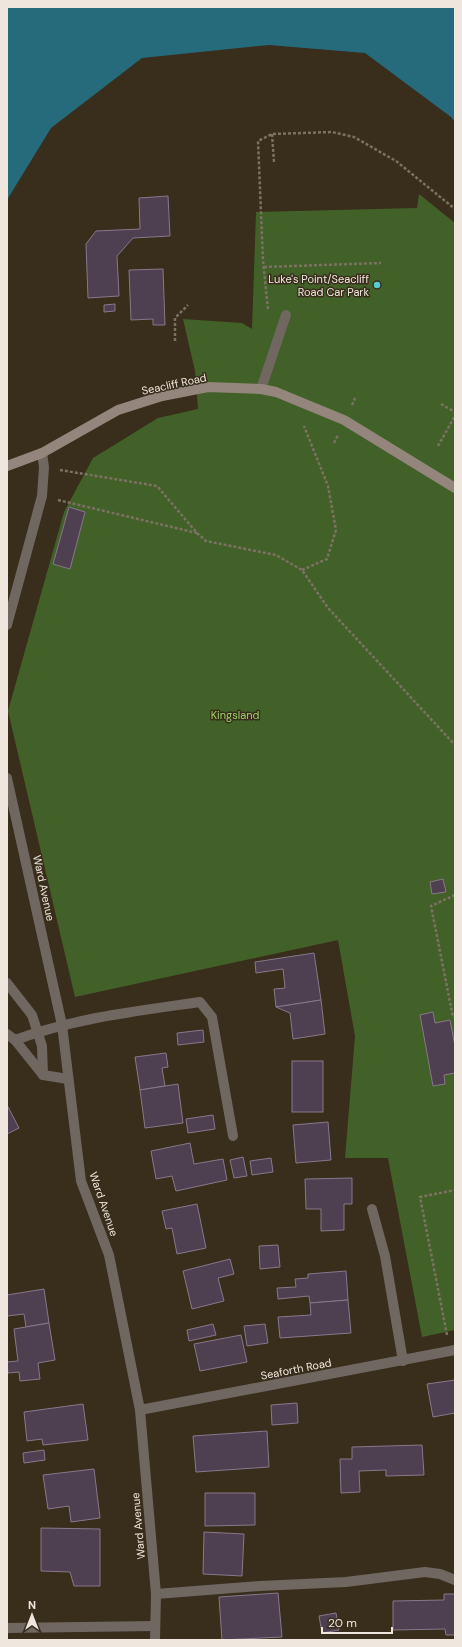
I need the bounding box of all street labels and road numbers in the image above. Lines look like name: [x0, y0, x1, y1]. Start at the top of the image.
street label: Seacliff Road: [140, 370, 208, 398]
street label: Ward Avenue: [30, 854, 58, 922]
street label: Ward Avenue: [86, 1170, 122, 1238]
street label: Seaforth Road: [259, 1355, 333, 1383]
street label: Ward Avenue: [128, 1492, 148, 1560]

